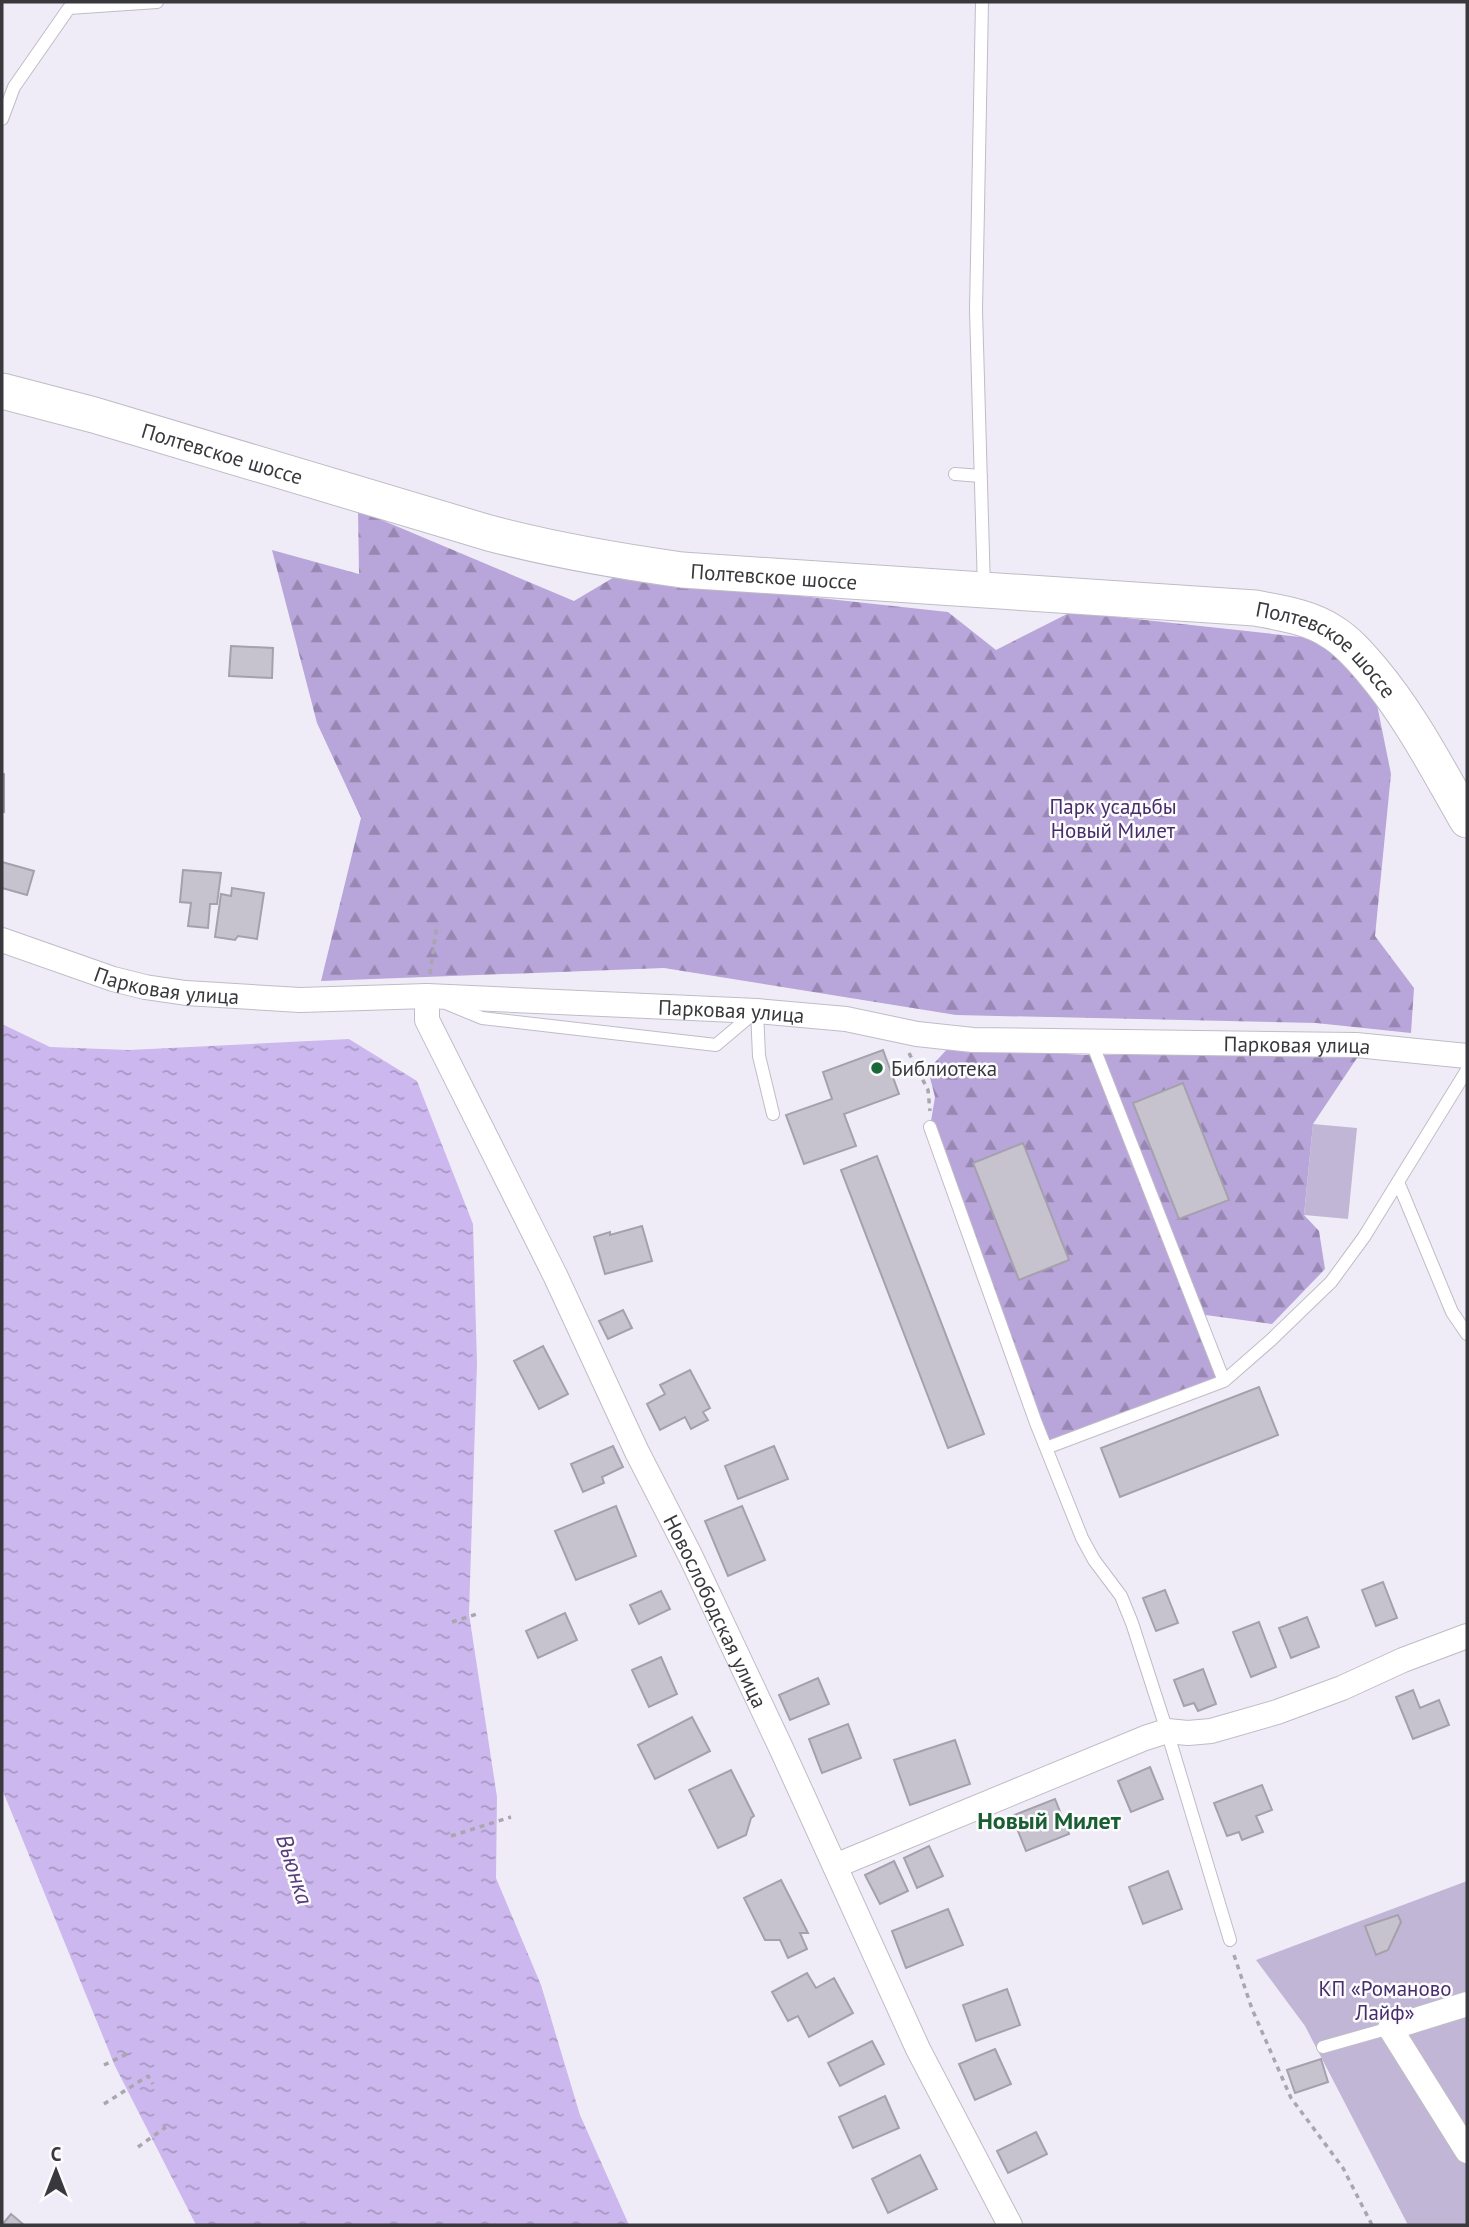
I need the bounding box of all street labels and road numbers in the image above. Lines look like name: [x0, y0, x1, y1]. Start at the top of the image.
street label: Полтевское шоссе: [138, 416, 306, 490]
street label: Полтевское шоссе: [690, 557, 858, 595]
street label: Полтевское шоссе: [1254, 595, 1402, 703]
street label: Парковая улица: [91, 960, 240, 1010]
street label: Парковая улица: [657, 993, 806, 1029]
street label: Парковая улица: [1224, 1030, 1372, 1060]
street label: Новослободская улица: [658, 1510, 774, 1712]

